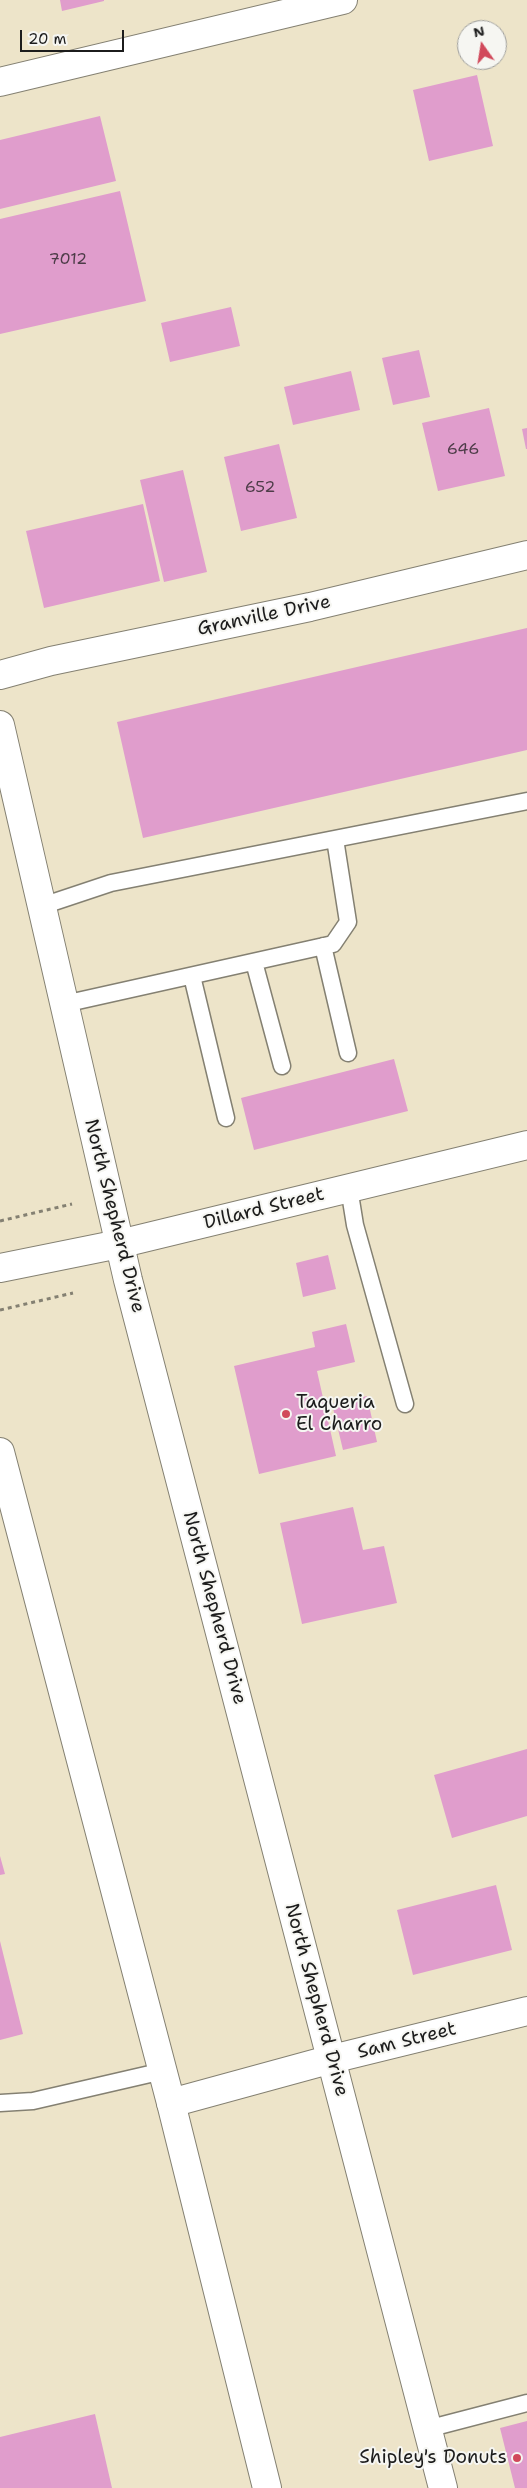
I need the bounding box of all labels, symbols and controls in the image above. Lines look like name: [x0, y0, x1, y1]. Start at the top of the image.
scale bar: [22, 20, 126, 52]
north arrow: [457, 20, 507, 70]
text: N: [471, 21, 486, 41]
text: 20 m: [28, 29, 67, 49]
house number: 7012: [49, 250, 87, 270]
house number: 646: [447, 440, 479, 460]
house number: 652: [245, 478, 275, 498]
street label: Granville Drive: [195, 591, 333, 641]
street label: North Shepherd Drive: [79, 1117, 149, 1315]
street label: Dillard Street: [201, 1183, 327, 1235]
place label: Taqueria El Charro: [296, 1392, 382, 1436]
marker: Taqueria El Charro: [280, 1408, 292, 1420]
street label: North Shepherd Drive: [177, 1509, 251, 1707]
street label: North Shepherd Drive: [279, 1901, 353, 2099]
street label: Sam Street: [355, 2018, 459, 2064]
place label: Shipley's Donuts: [359, 2447, 507, 2469]
marker: Shipley's Donuts: [511, 2452, 523, 2464]

